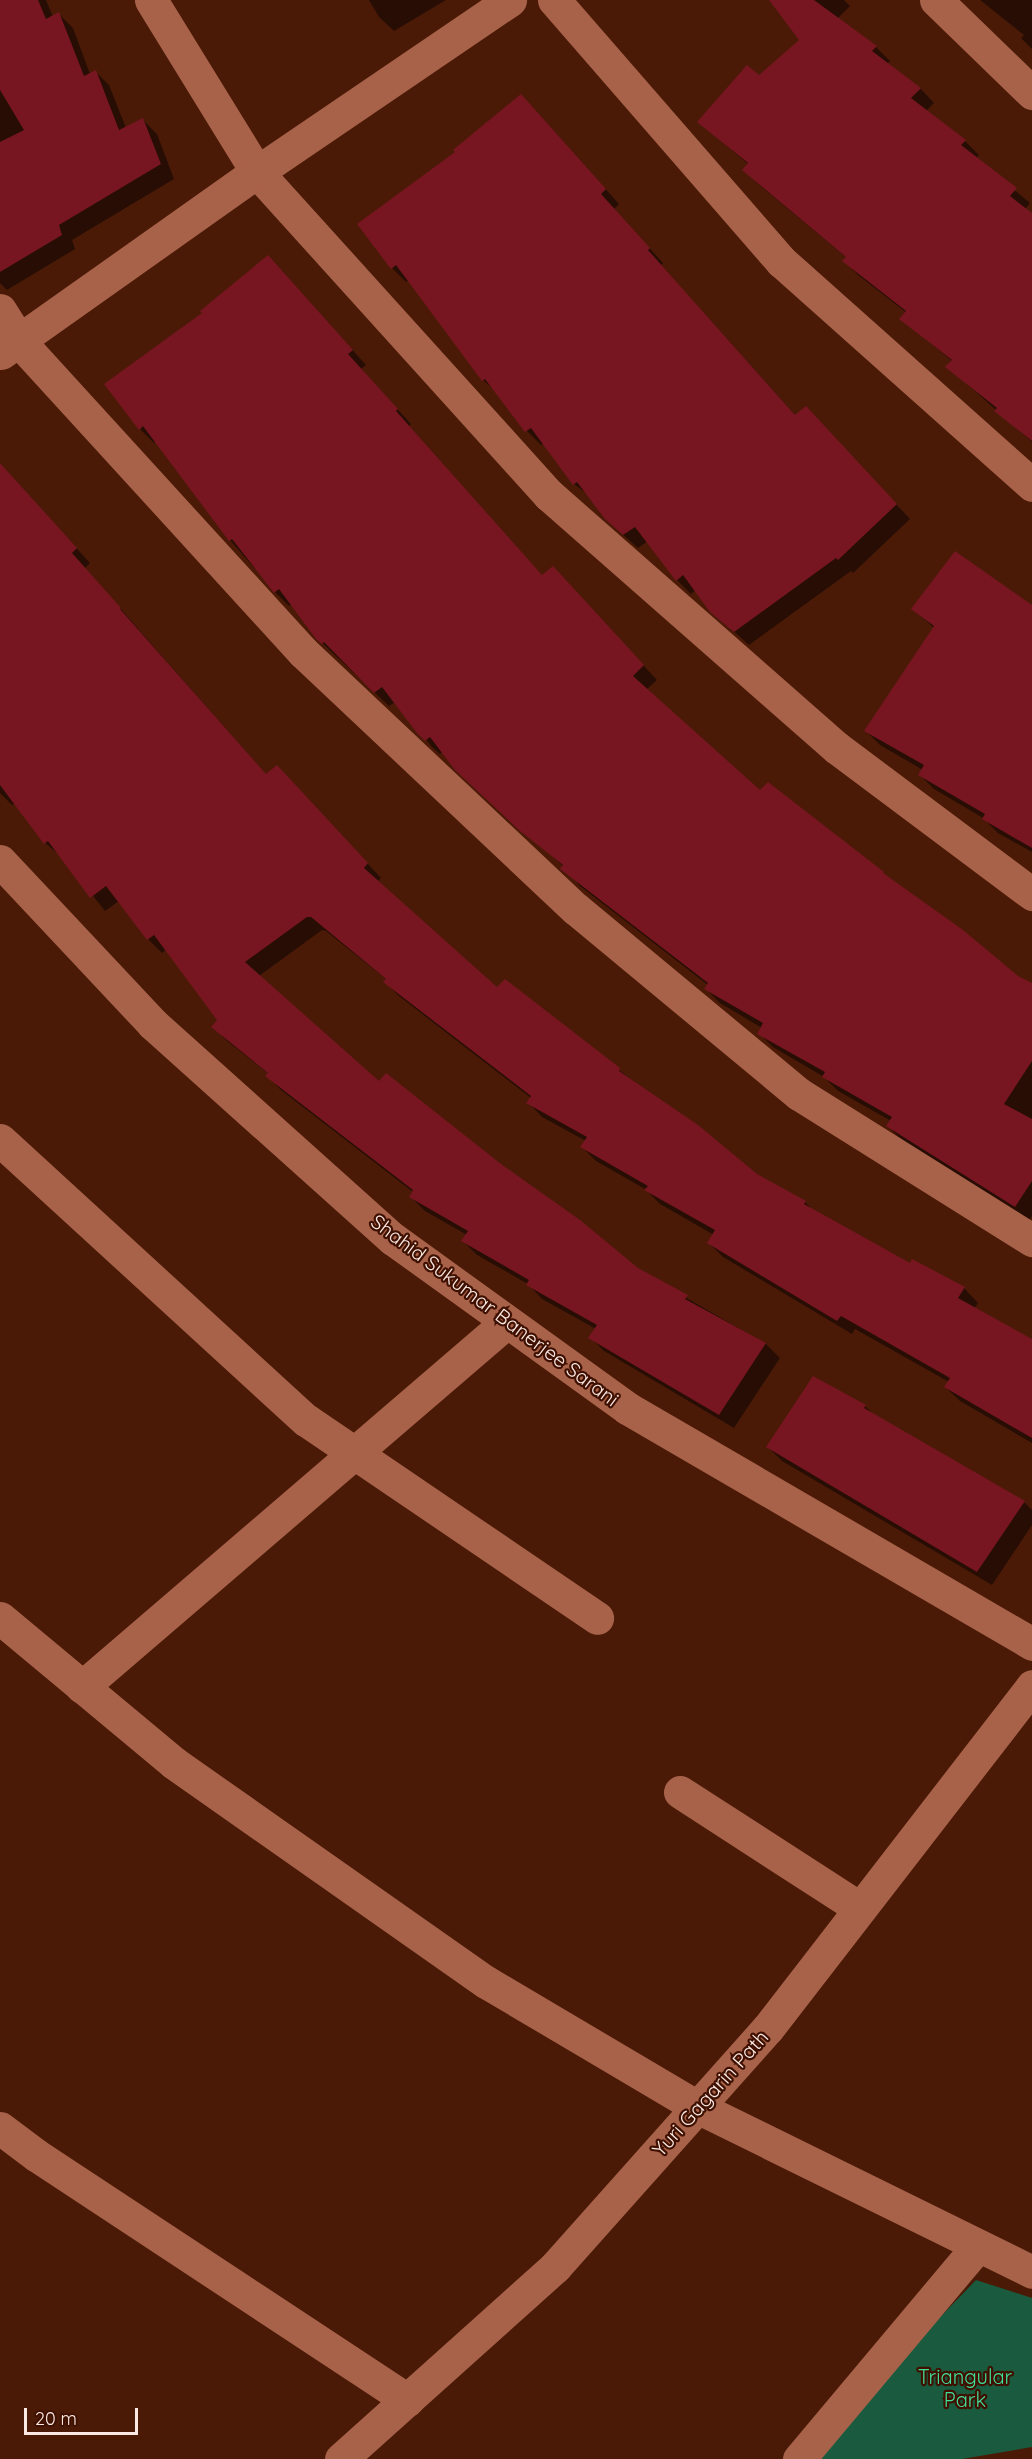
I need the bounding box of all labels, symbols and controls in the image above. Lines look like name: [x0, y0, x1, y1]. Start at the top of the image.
street label: Shahid Sukumar Banerjee Sarani: [366, 1209, 624, 1411]
street label: Yuri Gagarin Path: [647, 2025, 773, 2161]
park label: Triangular Park: [918, 2365, 1012, 2412]
scale bar: [27, 2396, 141, 2434]
text: 20 m: [35, 2407, 77, 2430]

